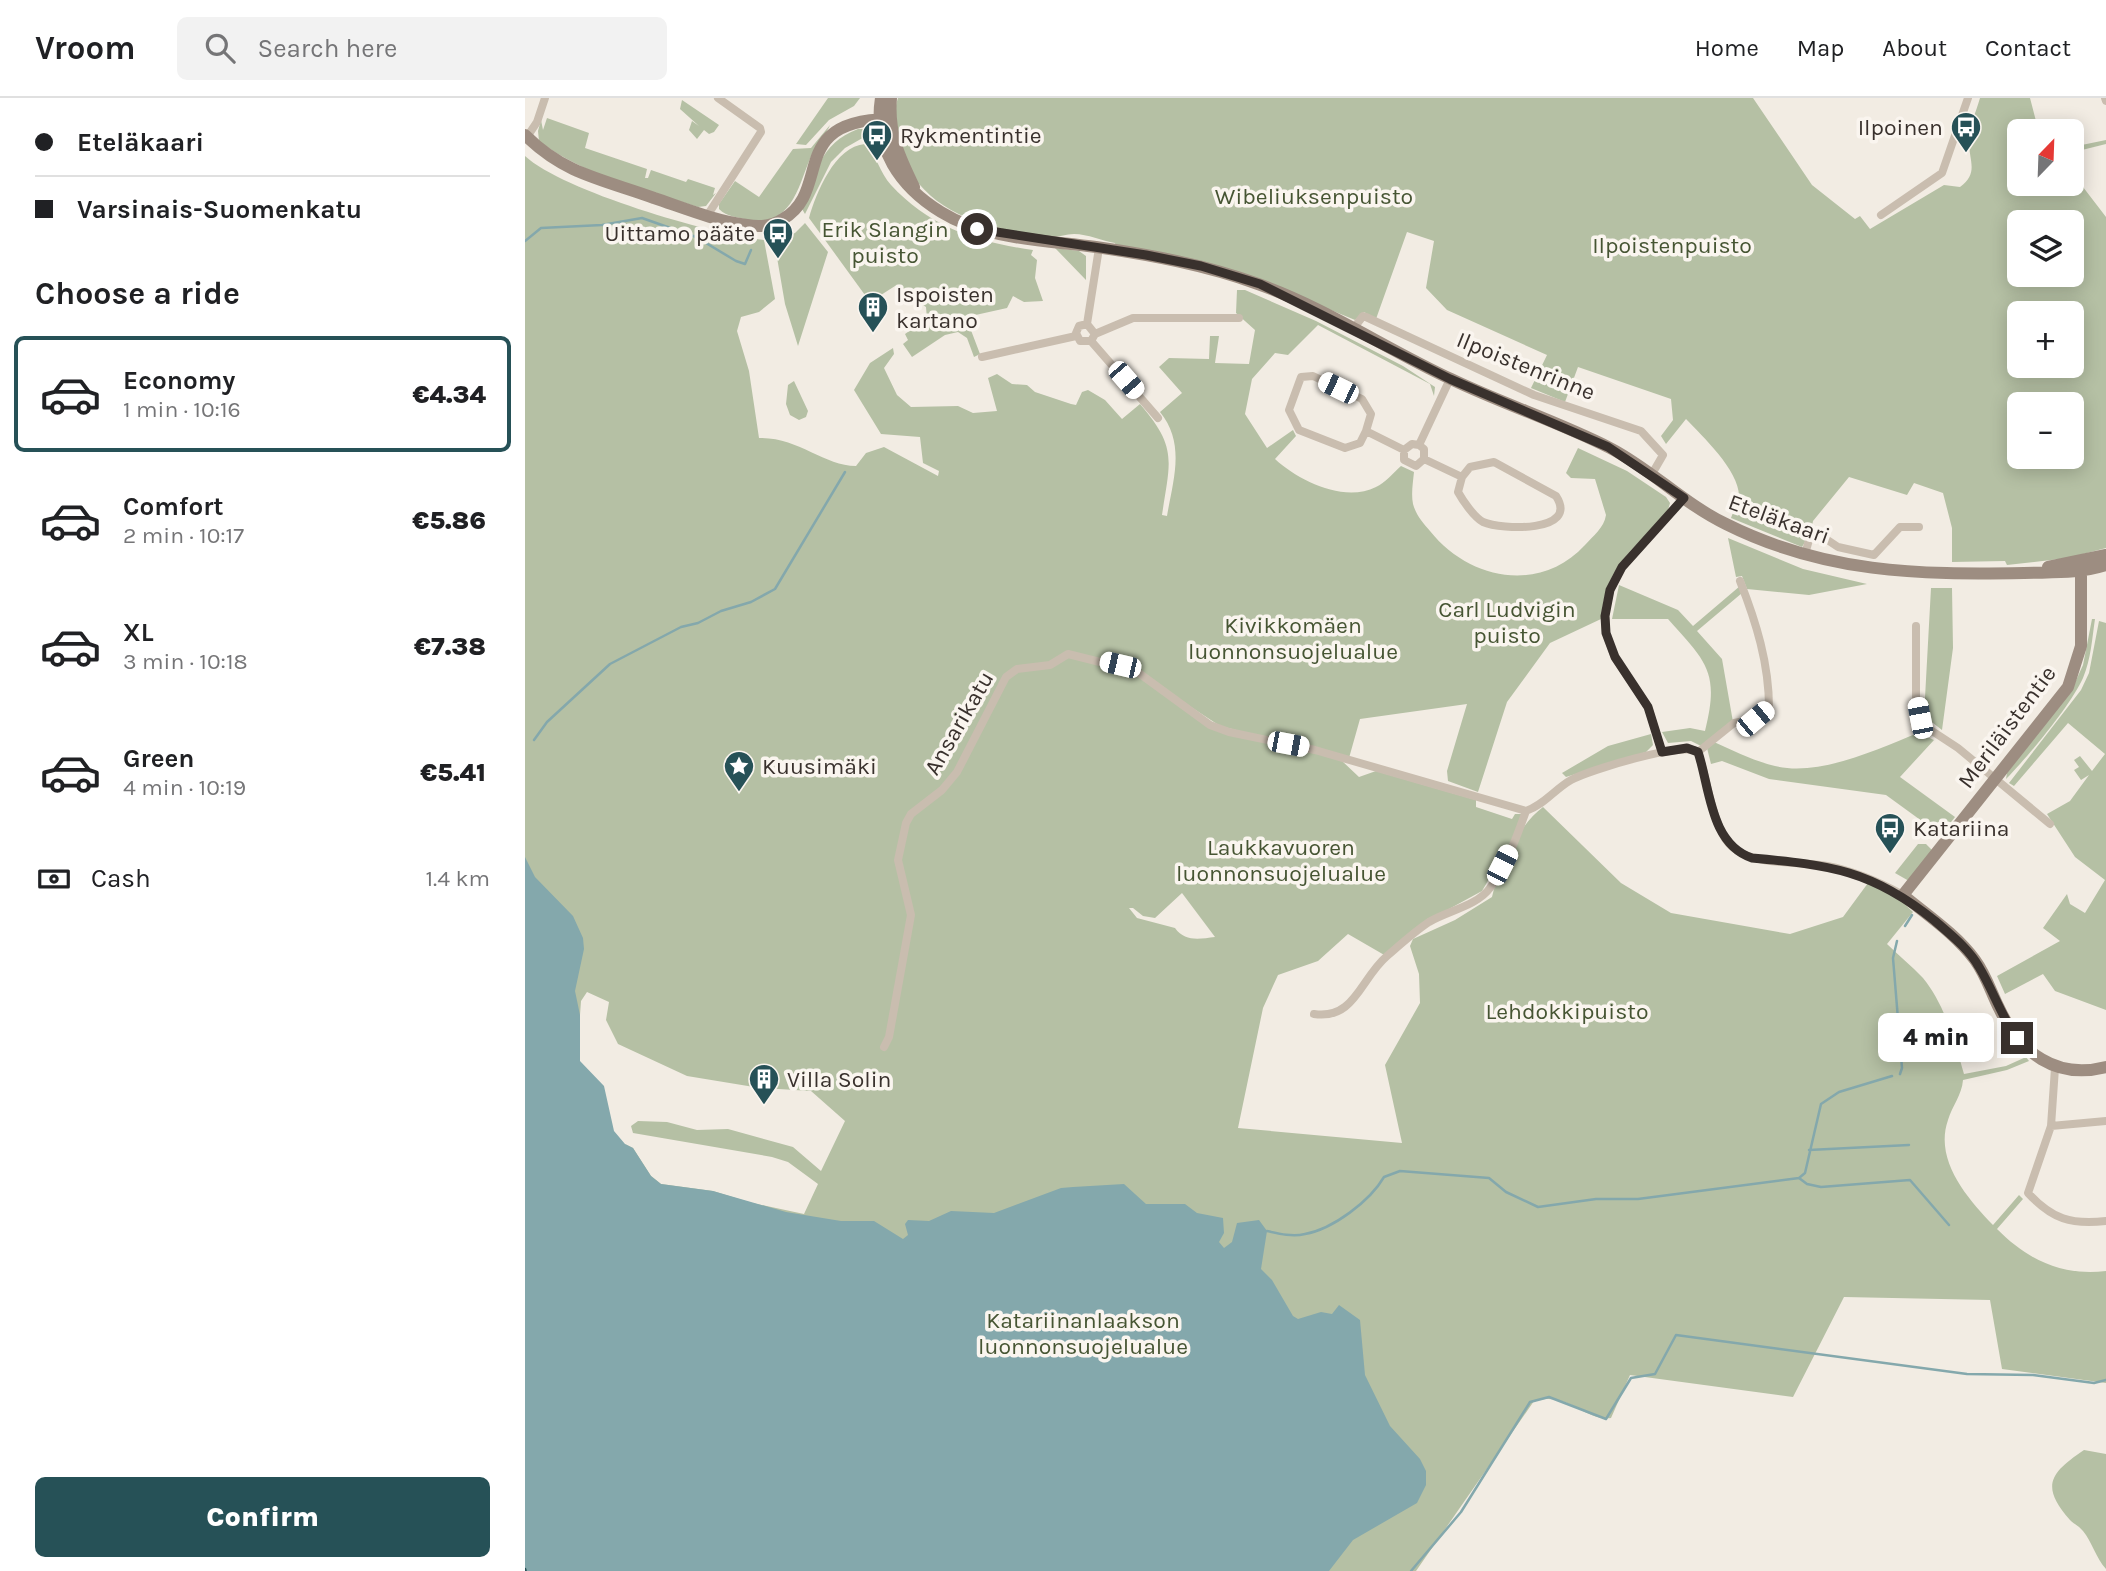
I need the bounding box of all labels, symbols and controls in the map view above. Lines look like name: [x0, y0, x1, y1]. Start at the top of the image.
search box: [177, 17, 667, 80]
text: Vroom: [35, 29, 135, 67]
icon: search: [201, 29, 239, 67]
text: Search here: [257, 33, 397, 64]
text: Home: [1695, 34, 1759, 62]
text: Map: [1797, 34, 1844, 62]
text: About: [1882, 34, 1947, 62]
text: Contact: [1985, 34, 2071, 62]
bus stop icon: Ilpoinen: [1949, 110, 1983, 154]
place label: Ilpoinen: [1858, 114, 1943, 141]
bus stop icon: Rykmentintie: [860, 118, 894, 162]
north arrow: [2007, 119, 2084, 196]
map controls: [2007, 119, 2084, 469]
place label: Rykmentintie: [900, 122, 1042, 149]
text: Eteläkaari: [77, 127, 204, 158]
park label: Wibeliuksenpuisto: [1215, 183, 1413, 210]
text: Varsinais-Suomenkatu: [77, 194, 362, 225]
button: layers: [2007, 210, 2084, 287]
route start: [961, 213, 993, 245]
bus stop icon: Uittamo pääte: [761, 216, 795, 260]
park label: Erik Slangin puisto: [821, 216, 949, 269]
place label: Uittamo pääte: [604, 220, 755, 247]
park label: Ilpoistenpuisto: [1592, 232, 1752, 259]
text: Choose a ride: [35, 275, 240, 312]
place label: Ispoisten kartano: [896, 281, 994, 334]
building icon: Ispoisten kartano: [856, 290, 890, 334]
button: +: [2007, 301, 2084, 378]
street label: Ilpoistenrinne: [1453, 326, 1599, 406]
car: [1105, 357, 1148, 403]
icon: car: [39, 363, 102, 426]
text: Economy: [123, 365, 235, 396]
car: [1315, 369, 1362, 407]
text: €4.34: [412, 379, 486, 410]
button: −: [2007, 392, 2084, 469]
text: 1 min · 10:16: [123, 396, 241, 423]
street label: Eteläkaari: [1725, 488, 1833, 550]
icon: car: [39, 489, 102, 552]
text: Comfort: [123, 491, 224, 522]
text: €5.86: [412, 505, 486, 536]
text: 2 min · 10:17: [123, 522, 244, 549]
park label: Carl Ludvigin puisto: [1438, 596, 1576, 649]
park label: Kivikkomäen luonnonsuojelualue: [1188, 612, 1398, 665]
icon: car: [39, 615, 102, 678]
text: XL: [123, 617, 154, 648]
text: €7.38: [414, 631, 486, 662]
text: 3 min · 10:18: [123, 648, 248, 675]
car: [1098, 650, 1143, 680]
street label: Meriläistentie: [1952, 661, 2062, 793]
street label: Ansarikatu: [919, 666, 999, 780]
car: [1906, 695, 1935, 741]
car: [1733, 697, 1778, 741]
car: [1266, 730, 1311, 758]
icon: car: [39, 741, 102, 804]
text: Green: [123, 743, 195, 774]
place icon: Kuusimäki: [722, 749, 756, 793]
place label: Kuusimäki: [762, 753, 877, 780]
text: €5.41: [420, 757, 486, 788]
text: 4 min · 10:19: [123, 774, 246, 801]
bus stop icon: Katariina: [1873, 811, 1907, 855]
place label: Katariina: [1913, 815, 2010, 842]
park label: Laukkavuoren luonnonsuojelualue: [1176, 834, 1386, 887]
car: [1484, 842, 1521, 888]
icon: cash: [35, 860, 73, 898]
text: Cash: [91, 863, 151, 894]
text: 1.4 km: [426, 865, 490, 892]
park label: Lehdokkipuisto: [1486, 998, 1648, 1025]
callout: 4 min: [1877, 1014, 1993, 1062]
route end: [2001, 1022, 2033, 1054]
text: 4 min: [1903, 1024, 1969, 1051]
building icon: Villa Solin: [747, 1062, 781, 1106]
place label: Villa Solin: [787, 1066, 891, 1093]
park label: Katariinanlaakson luonnonsuojelualue: [978, 1307, 1188, 1360]
button: Confirm: [35, 1477, 490, 1557]

